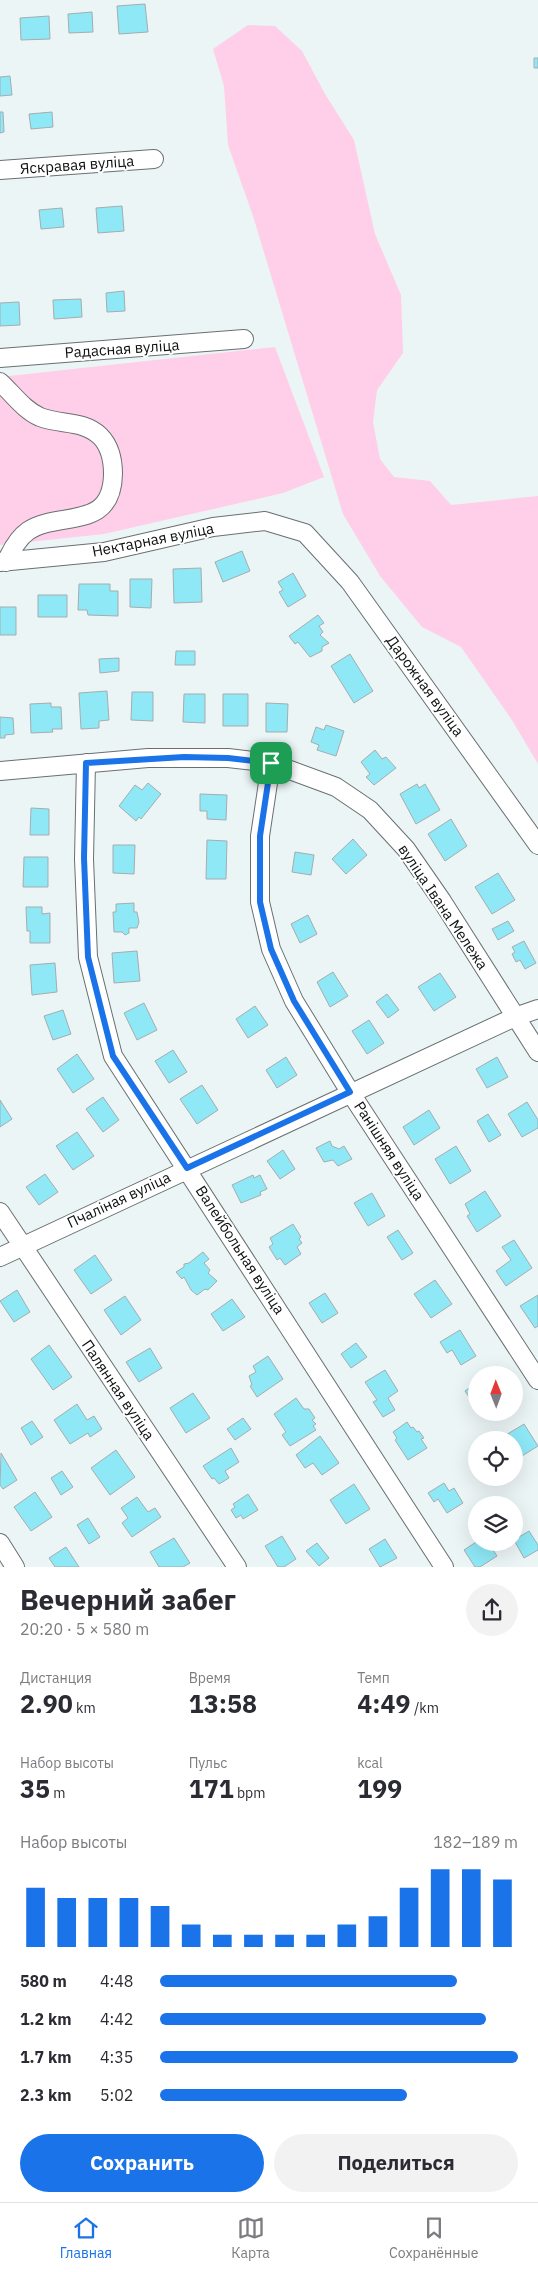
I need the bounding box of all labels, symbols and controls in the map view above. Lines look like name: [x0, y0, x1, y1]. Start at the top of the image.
street label: Яскравая вуліца: [19, 151, 135, 178]
street label: Радасная вуліца: [64, 335, 180, 362]
street label: Нектарная вуліца: [90, 518, 215, 561]
street label: Дарожная вуліца: [382, 631, 468, 740]
pin: [250, 742, 292, 784]
icon: arrive: [257, 749, 285, 777]
street label: вуліца Івана Мележа: [394, 840, 492, 973]
street label: Ранішняя вуліца: [350, 1097, 429, 1204]
street label: Пчаліная вуліца: [64, 1167, 174, 1232]
street label: Валейбольная вуліца: [192, 1182, 289, 1318]
street label: Палянная вуліца: [78, 1336, 159, 1444]
north arrow: [468, 1366, 522, 1421]
map controls: [468, 1366, 523, 1551]
button: locate: [468, 1431, 523, 1486]
button: layers: [468, 1496, 523, 1551]
text: Вечерний забег: [20, 1581, 236, 1618]
button: share: [466, 1584, 518, 1636]
text: 20:20 · 5 × 580 m: [20, 1619, 149, 1639]
text: Дистанция: [20, 1669, 92, 1687]
text: Время: [189, 1669, 231, 1687]
text: Темп: [357, 1669, 390, 1687]
text: 2.90: [20, 1687, 73, 1720]
text: 13:58: [189, 1687, 257, 1720]
text: 4:49: [357, 1687, 411, 1720]
text: km: [73, 1699, 96, 1717]
text: /km: [411, 1699, 439, 1717]
text: Набор высоты: [20, 1754, 114, 1772]
text: Пульс: [189, 1754, 227, 1772]
text: kcal: [357, 1754, 383, 1772]
text: 35: [20, 1772, 50, 1805]
text: 171: [189, 1772, 234, 1805]
text: 199: [357, 1772, 402, 1805]
text: m: [50, 1784, 66, 1802]
text: bpm: [234, 1784, 265, 1802]
text: Набор высоты: [20, 1832, 127, 1852]
text: 182–189 m: [433, 1832, 518, 1852]
text: 580 m: [20, 1971, 67, 1991]
text: 4:48: [100, 1971, 133, 1991]
text: 1.2 km: [20, 2009, 71, 2029]
text: 4:42: [100, 2009, 133, 2029]
text: 1.7 km: [20, 2047, 71, 2067]
text: 4:35: [100, 2047, 133, 2067]
text: 2.3 km: [20, 2085, 71, 2105]
text: 5:02: [100, 2085, 133, 2105]
button: Сохранить: [20, 2134, 264, 2192]
button: Поделиться: [274, 2134, 518, 2192]
tab: Главная: [60, 2214, 112, 2262]
tab: Карта: [231, 2214, 270, 2262]
tab: Сохранённые: [389, 2214, 478, 2262]

